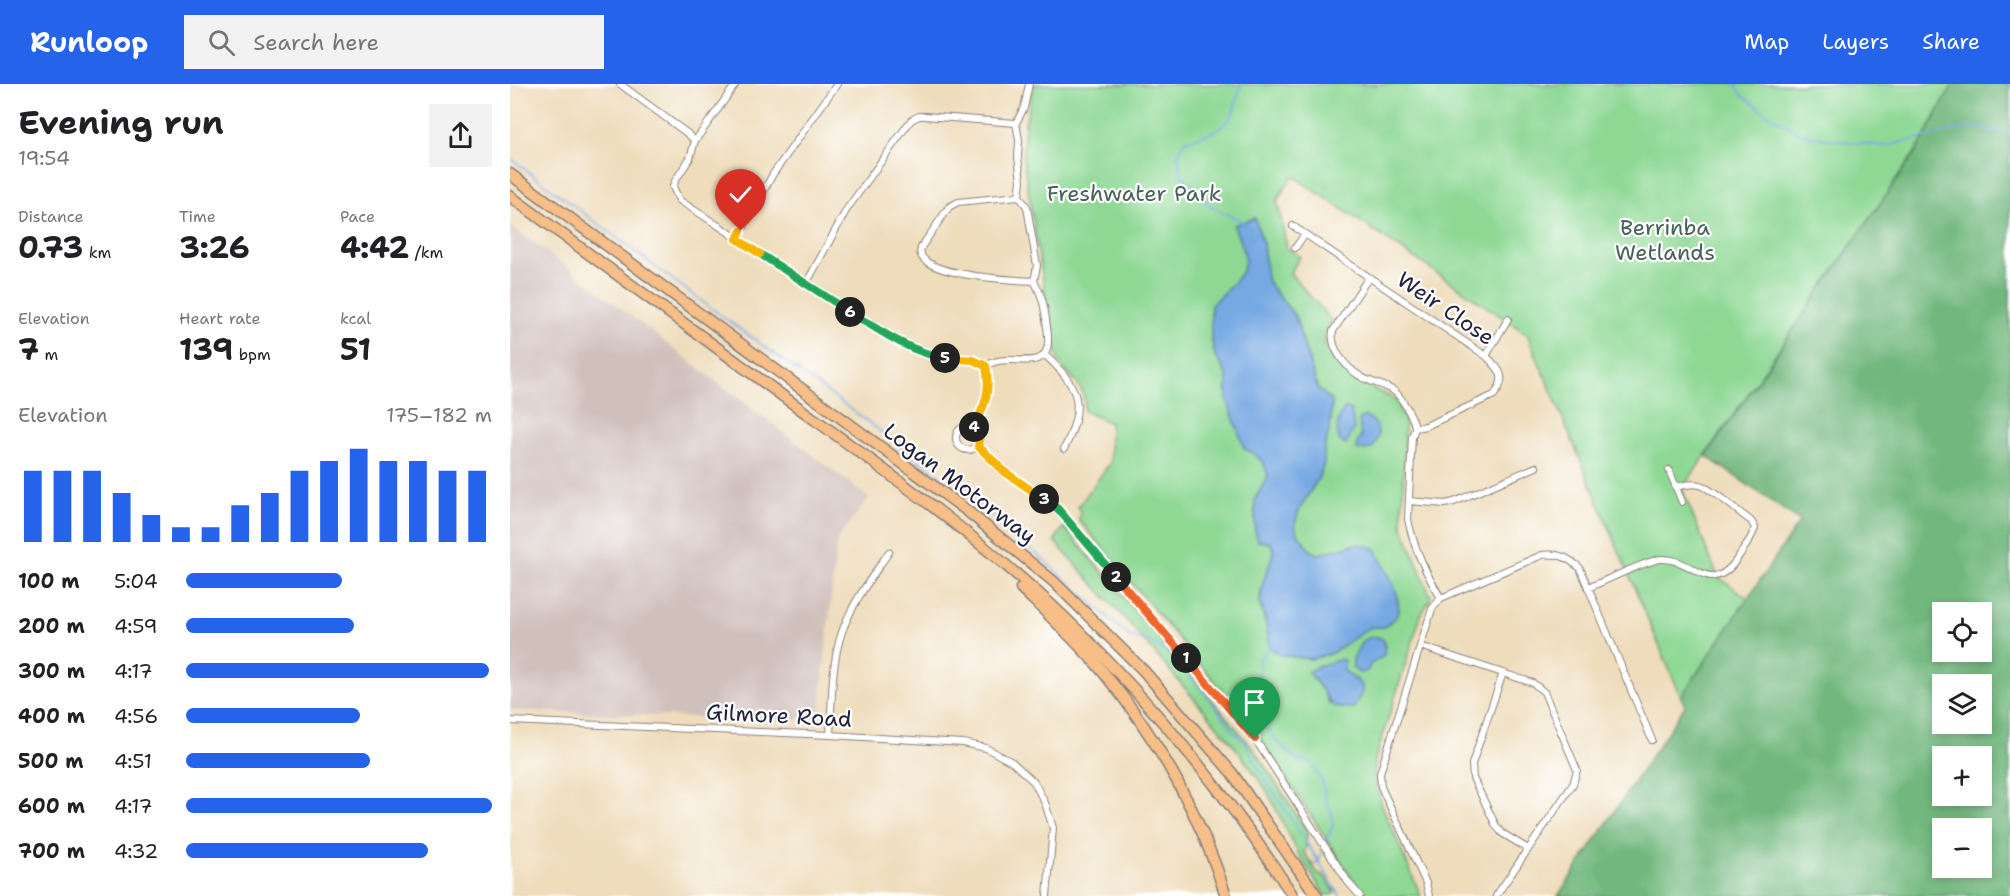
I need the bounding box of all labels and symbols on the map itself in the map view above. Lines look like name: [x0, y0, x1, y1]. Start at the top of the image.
pin: [715, 169, 766, 231]
park label: Freshwater Park: [1047, 179, 1221, 208]
park label: Berrinba Wetlands: [1615, 213, 1715, 267]
street label: Weir Close: [1391, 265, 1500, 352]
pin: 6: [835, 297, 865, 327]
pin: 5: [930, 343, 960, 373]
pin: 4: [959, 412, 989, 442]
street label: Logan Motorway: [877, 416, 1042, 550]
pin: 3: [1029, 484, 1059, 514]
pin: 2: [1101, 562, 1131, 592]
pin: 1: [1171, 643, 1201, 673]
pin: [1229, 677, 1280, 739]
street label: Gilmore Road: [705, 697, 853, 734]

